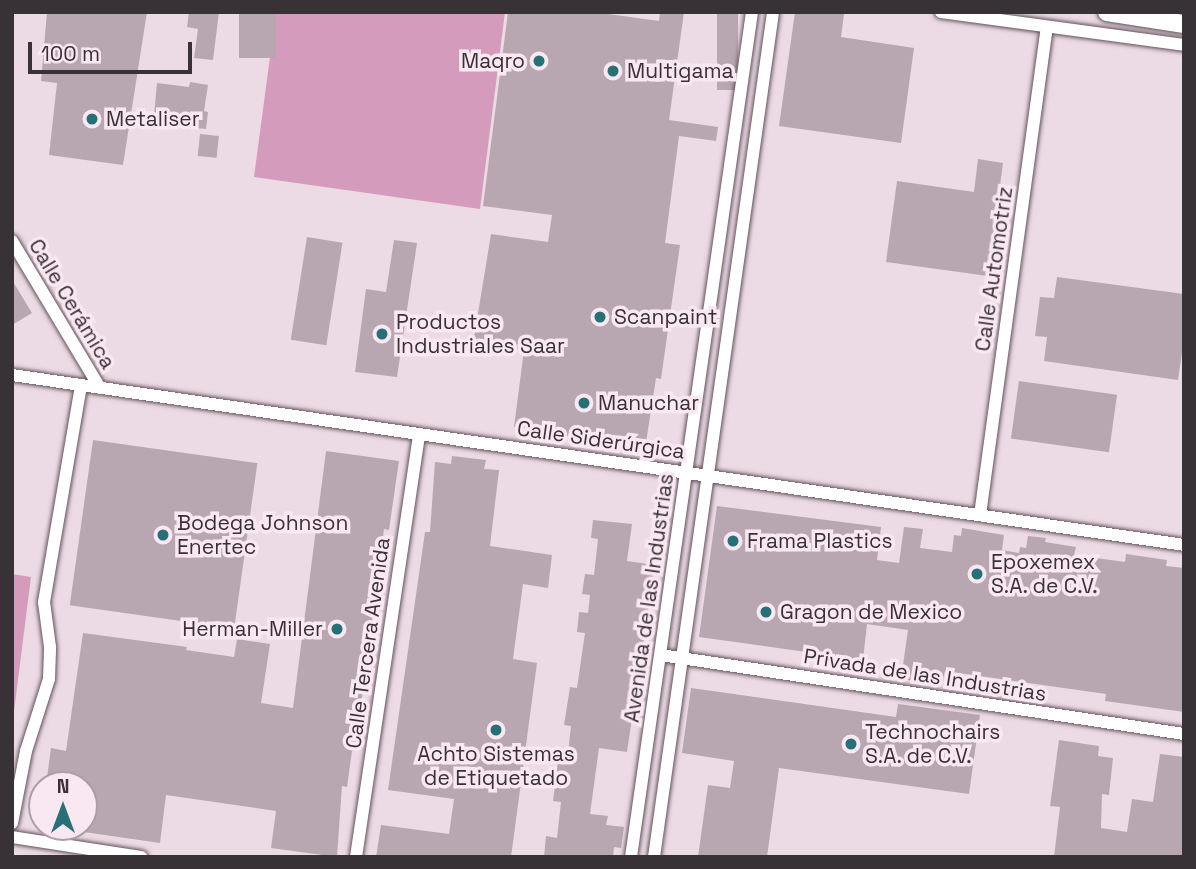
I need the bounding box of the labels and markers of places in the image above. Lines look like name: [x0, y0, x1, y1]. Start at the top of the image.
place label: Maqro: [461, 48, 525, 74]
marker: Maqro: [531, 53, 547, 69]
place label: Multigama: [627, 58, 734, 84]
marker: Multigama: [605, 63, 621, 79]
place label: Metaliser: [106, 106, 200, 132]
marker: Metaliser: [84, 111, 100, 127]
place label: Scanpaint: [614, 304, 717, 330]
place label: Productos Industriales Saar: [396, 309, 565, 359]
marker: Scanpaint: [592, 309, 608, 325]
marker: Productos Industriales Saar: [374, 326, 390, 342]
place label: Manuchar: [598, 390, 699, 416]
marker: Manuchar: [576, 395, 592, 411]
place label: Bodega Johnson Enertec: [177, 510, 348, 560]
marker: Bodega Johnson Enertec: [155, 527, 171, 543]
place label: Frama Plastics: [747, 528, 893, 554]
marker: Frama Plastics: [725, 533, 741, 549]
place label: Epoxemex S.A. de C.V.: [991, 549, 1098, 599]
marker: Epoxemex S.A. de C.V.: [969, 566, 985, 582]
place label: Gragon de Mexico: [780, 599, 962, 625]
marker: Gragon de Mexico: [758, 604, 774, 620]
place label: Herman-Miller: [182, 616, 323, 642]
marker: Herman-Miller: [329, 621, 345, 637]
place label: Technochairs S.A. de C.V.: [865, 719, 1000, 769]
marker: Achto Sistemas de Etiquetado: [488, 722, 504, 738]
marker: Technochairs S.A. de C.V.: [843, 736, 859, 752]
place label: Achto Sistemas de Etiquetado: [417, 741, 575, 791]

